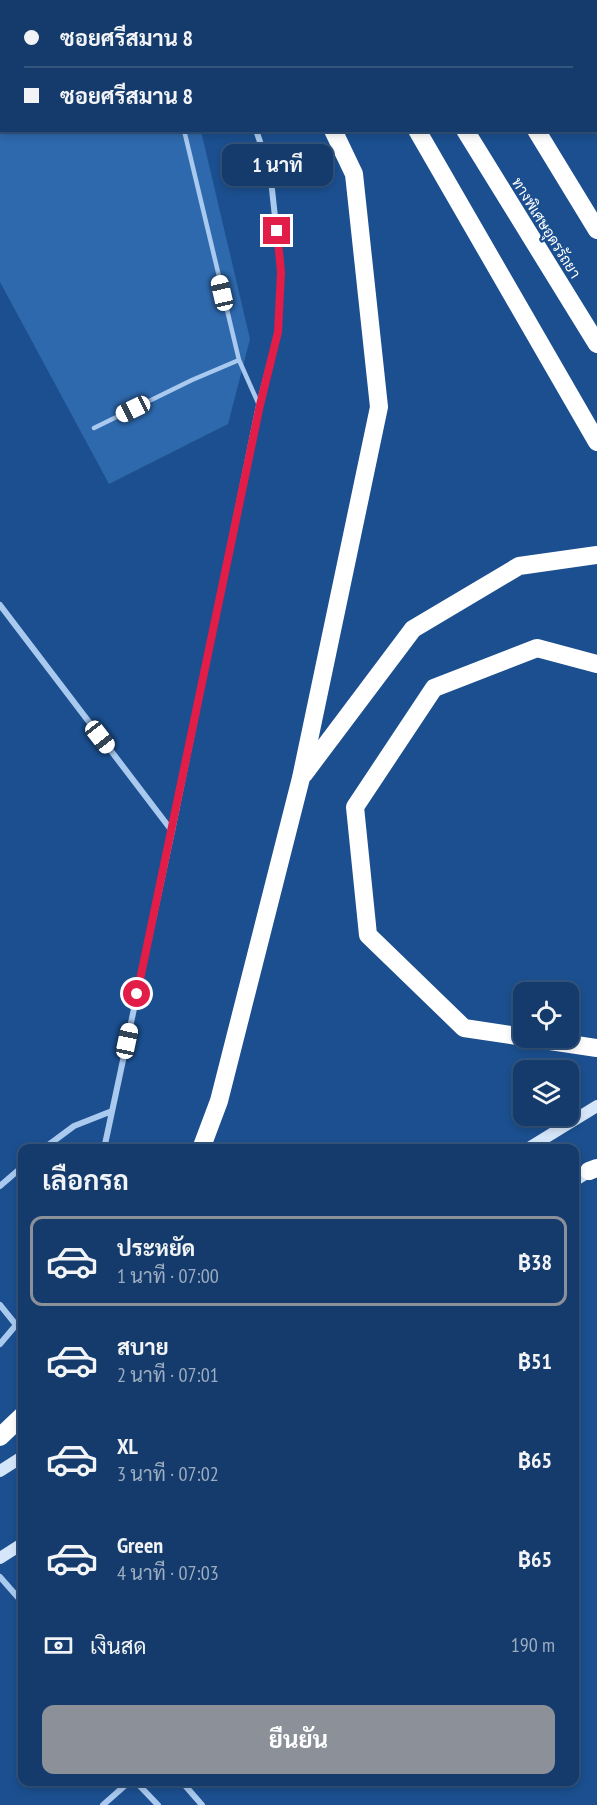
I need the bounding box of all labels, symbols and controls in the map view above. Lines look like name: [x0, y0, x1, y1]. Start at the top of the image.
text: ซอยศรีสมาน 8: [60, 24, 193, 52]
text: ซอยศรีสมาน 8: [60, 82, 193, 110]
callout: 1 นาที: [222, 144, 332, 186]
text: 1 นาที: [252, 152, 303, 178]
street label: ทางพิเศษอุดรรัถยา: [506, 174, 585, 283]
route end: [263, 217, 290, 244]
car: [209, 273, 235, 313]
car: [113, 393, 153, 425]
car: [82, 717, 118, 757]
route start: [123, 980, 150, 1007]
map controls: [513, 982, 579, 1126]
button: locate: [513, 982, 579, 1048]
car: [114, 1022, 140, 1060]
button: layers: [513, 1060, 579, 1126]
text: เลือกรถ: [42, 1163, 129, 1197]
icon: car: [45, 1234, 99, 1288]
text: ประหยัด: [117, 1234, 195, 1262]
text: ฿38: [518, 1248, 552, 1276]
text: 1 นาที · 07:00: [117, 1263, 219, 1289]
icon: car: [45, 1333, 99, 1387]
text: สบาย: [117, 1333, 169, 1361]
text: ฿51: [518, 1347, 552, 1375]
text: 2 นาที · 07:01: [117, 1362, 219, 1388]
icon: car: [45, 1432, 99, 1486]
text: XL: [117, 1432, 138, 1460]
text: ฿65: [518, 1446, 552, 1474]
text: 3 นาที · 07:02: [117, 1461, 219, 1487]
icon: car: [45, 1531, 99, 1585]
text: Green: [117, 1531, 163, 1559]
text: ฿65: [518, 1545, 552, 1573]
text: 4 นาที · 07:03: [117, 1560, 219, 1586]
icon: cash: [42, 1629, 75, 1662]
text: เงินสด: [90, 1632, 147, 1660]
text: 190 m: [511, 1632, 555, 1658]
button: ยืนยัน: [42, 1705, 555, 1774]

